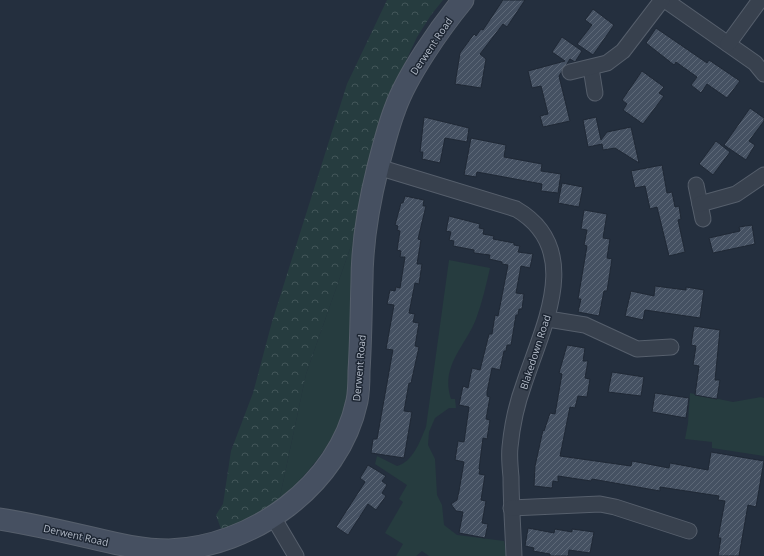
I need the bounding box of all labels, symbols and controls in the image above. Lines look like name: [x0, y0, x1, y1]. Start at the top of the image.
street label: Derwent Road: [407, 15, 455, 77]
street label: Blakedown Road: [516, 313, 554, 391]
street label: Derwent Road: [349, 334, 369, 402]
street label: Derwent Road: [42, 521, 110, 549]

